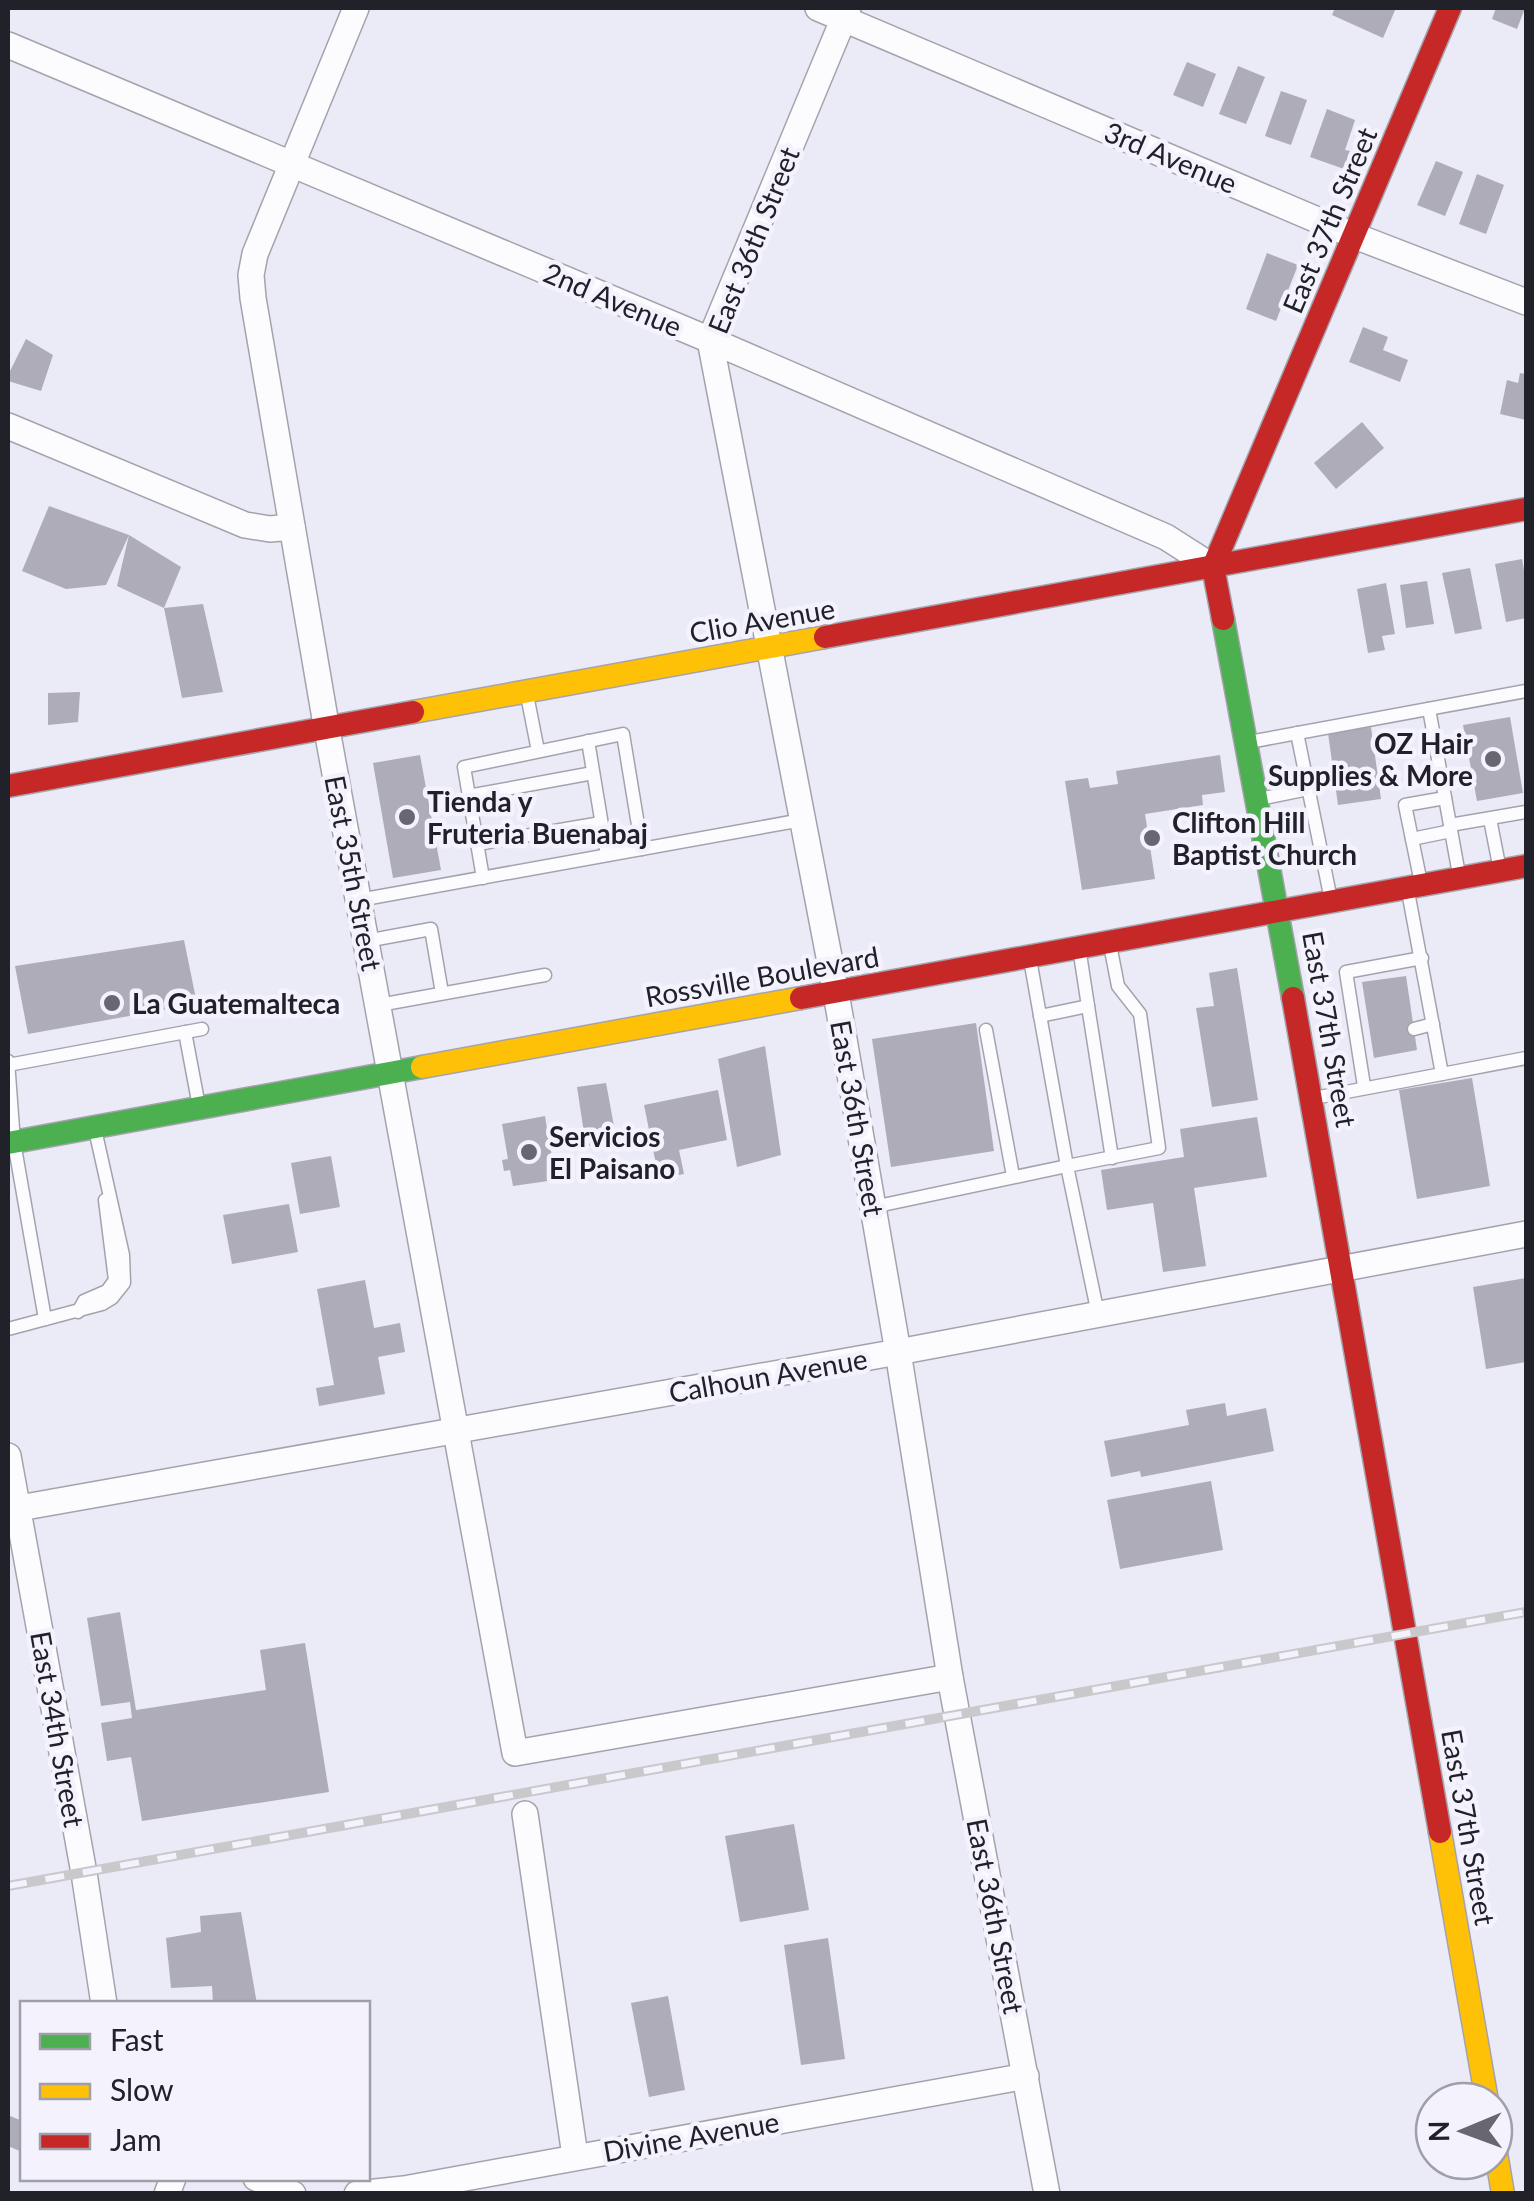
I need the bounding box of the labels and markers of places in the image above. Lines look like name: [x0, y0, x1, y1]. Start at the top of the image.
place label: OZ Hair Supplies & More: [1268, 726, 1474, 792]
marker: OZ Hair Supplies & More: [1482, 748, 1504, 770]
place label: Tienda y Fruteria Buenabaj: [427, 784, 648, 850]
place label: Clifton Hill Baptist Church: [1172, 805, 1357, 871]
marker: Tienda y Fruteria Buenabaj: [396, 806, 418, 828]
marker: Clifton Hill Baptist Church: [1141, 827, 1163, 849]
place label: La Guatemalteca: [132, 986, 340, 1020]
marker: La Guatemalteca: [101, 992, 123, 1014]
place label: Servicios El Paisano: [549, 1119, 675, 1185]
marker: Servicios El Paisano: [518, 1141, 540, 1163]

